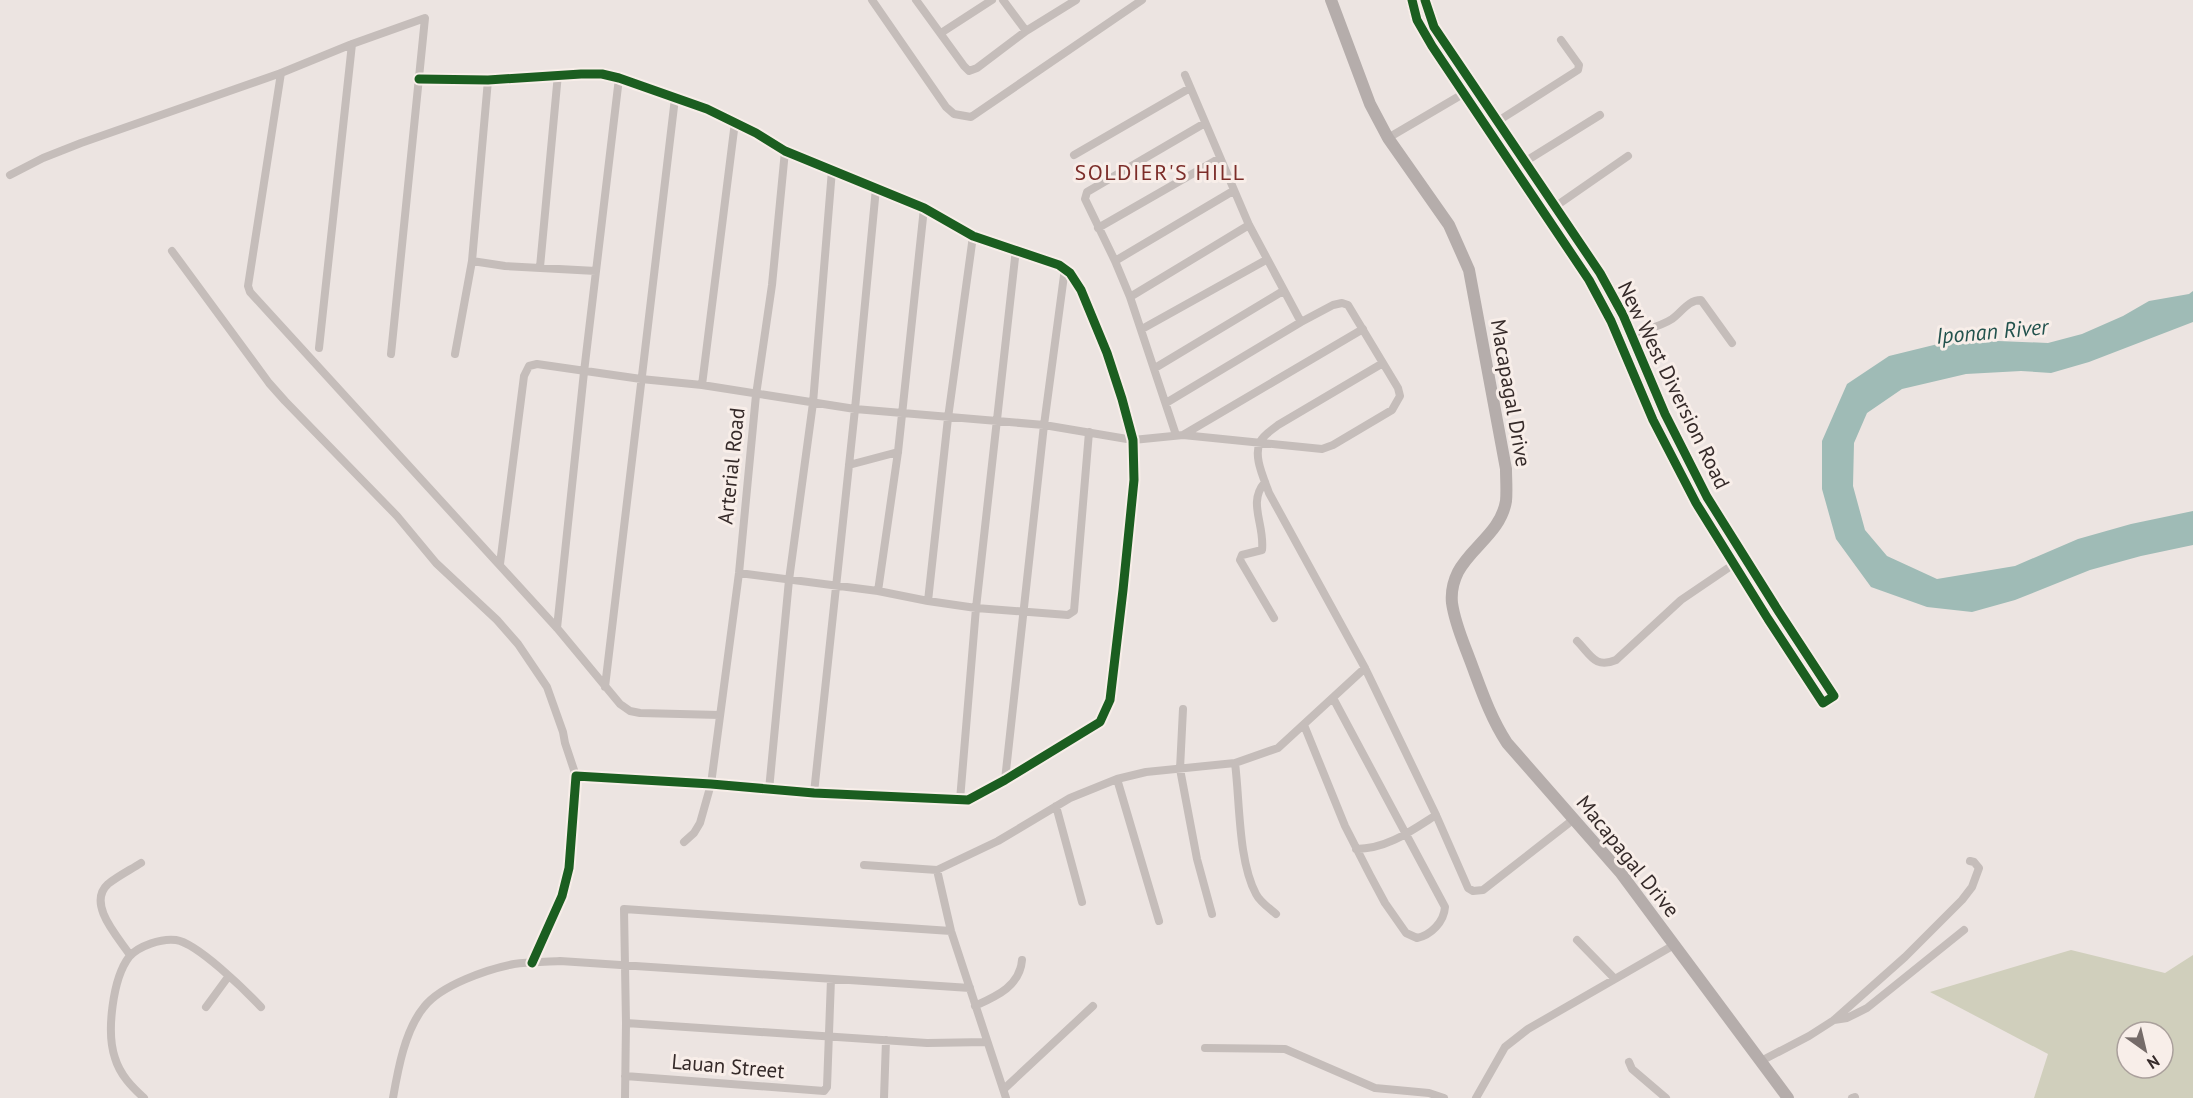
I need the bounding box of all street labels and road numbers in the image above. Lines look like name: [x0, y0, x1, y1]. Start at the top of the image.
street label: New West Diversion Road: [1612, 277, 1736, 493]
street label: Macapagal Drive: [1485, 317, 1537, 469]
street label: Arterial Road: [711, 406, 751, 526]
street label: Macapagal Drive: [1571, 790, 1685, 922]
street label: Lauan Street: [670, 1048, 786, 1084]

